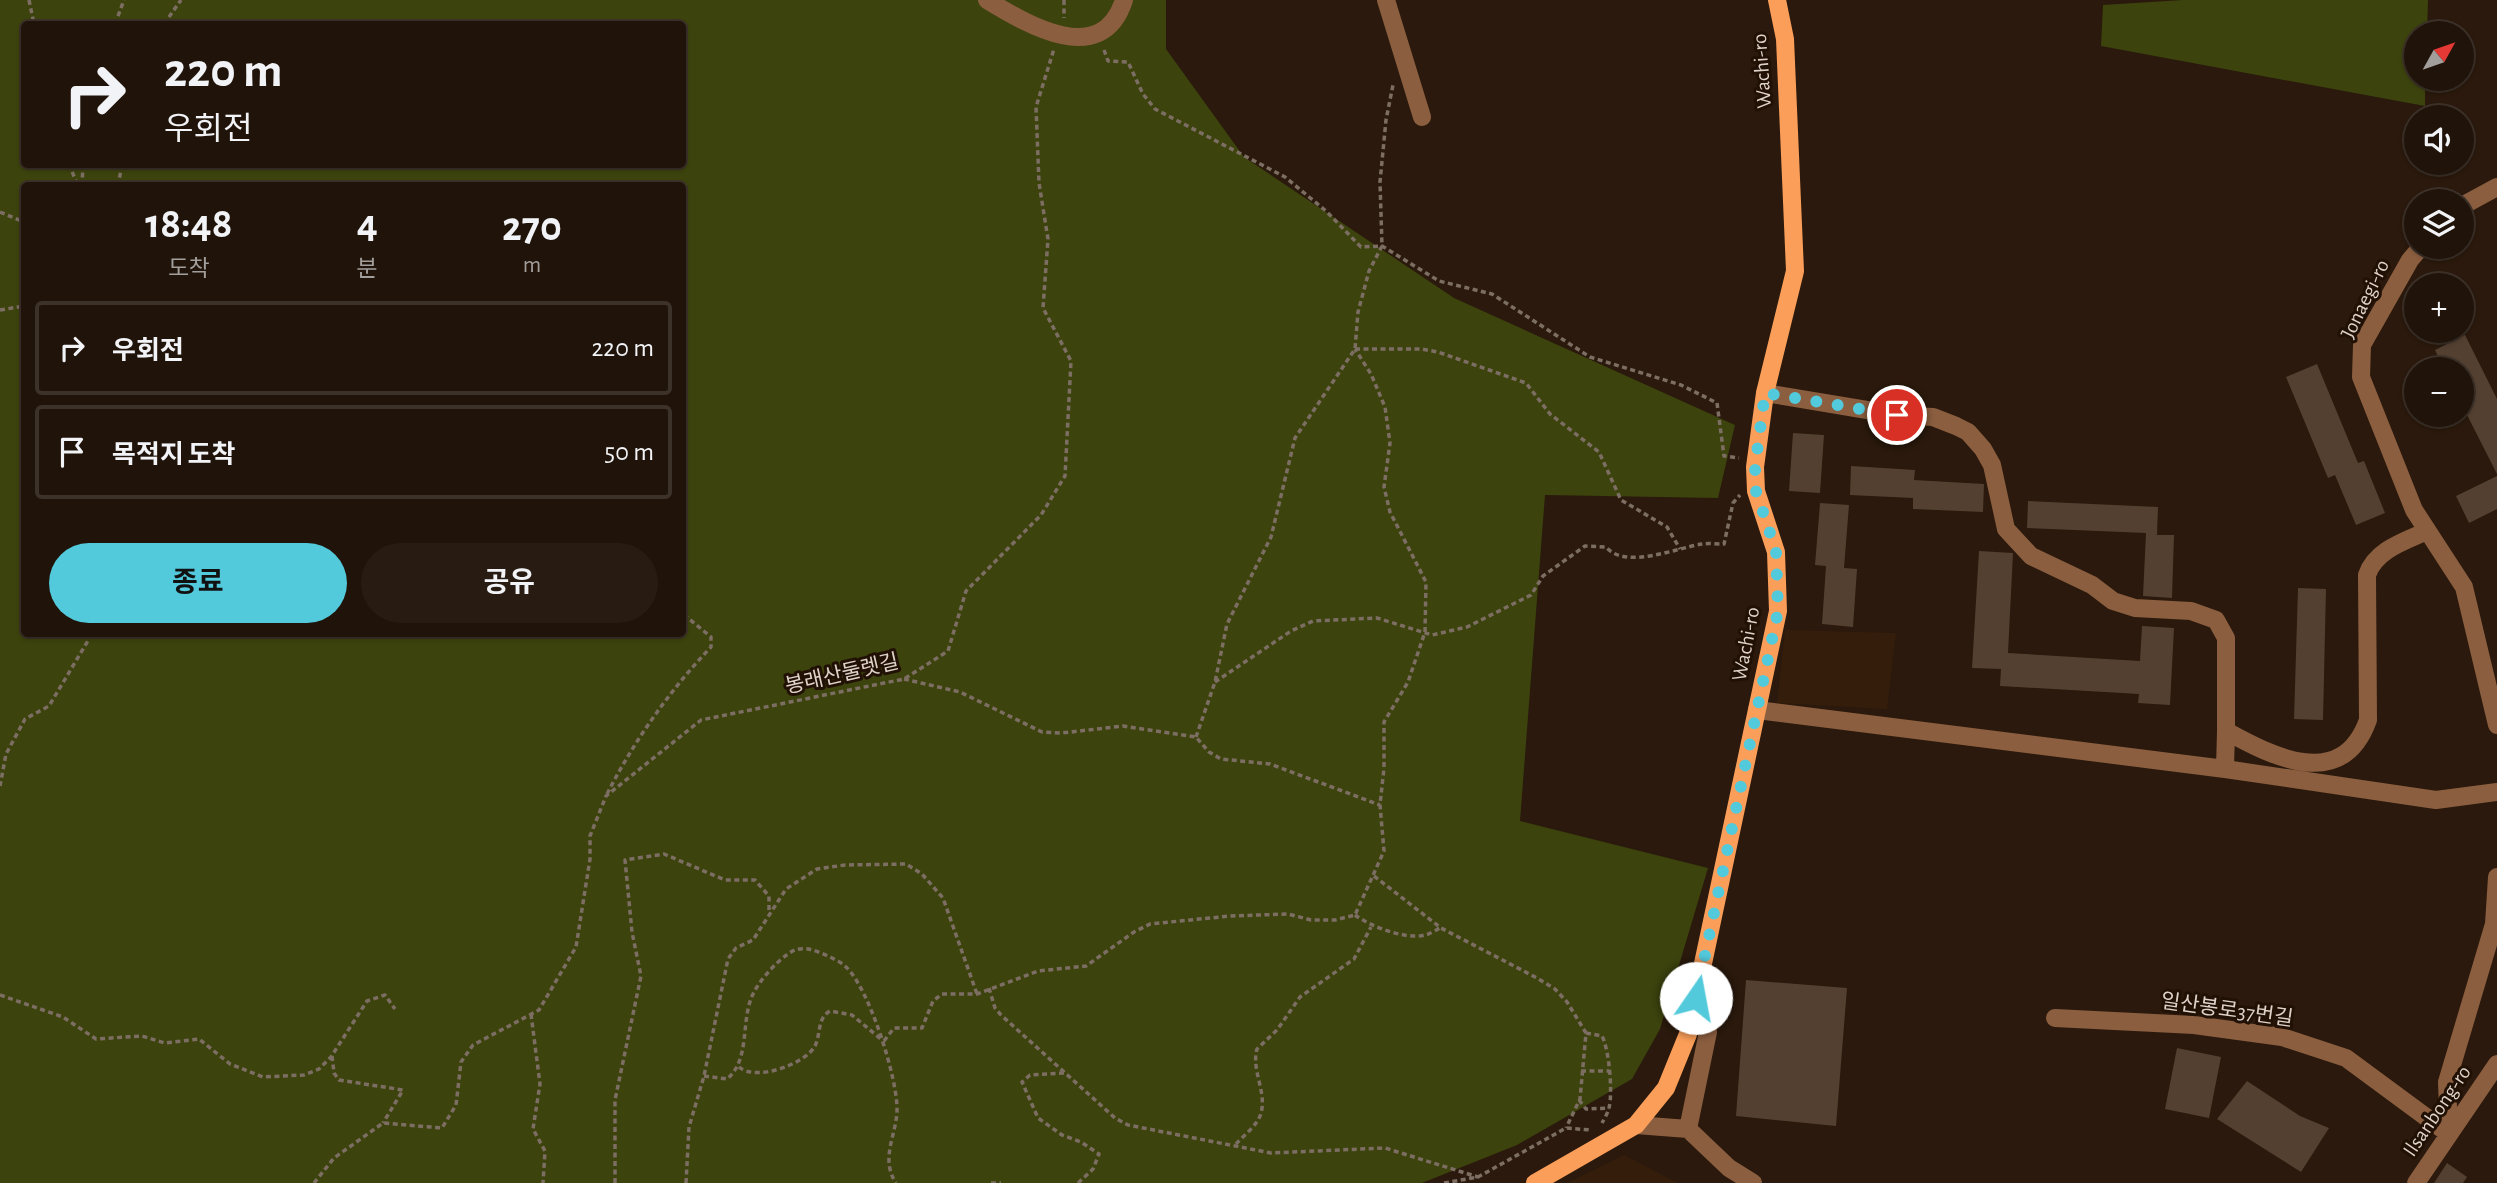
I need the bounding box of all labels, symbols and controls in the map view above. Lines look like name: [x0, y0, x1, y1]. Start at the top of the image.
north arrow: [2404, 21, 2474, 91]
map controls: [2404, 21, 2474, 427]
street label: Wachi-ro: [1749, 33, 1775, 109]
text: 220 m: [164, 47, 283, 96]
icon: right: [49, 49, 140, 140]
button: sound: [2404, 105, 2474, 175]
text: 우회전: [164, 113, 252, 145]
button: layers: [2404, 189, 2474, 259]
text: 18:48: [145, 203, 232, 245]
text: 4: [357, 203, 378, 245]
text: 270: [502, 206, 562, 248]
text: m: [523, 254, 541, 277]
street label: Jonaegi-ro: [2337, 256, 2393, 342]
text: 도착: [168, 258, 210, 281]
text: 분: [357, 258, 378, 281]
button: +: [2404, 273, 2474, 343]
icon: right: [53, 329, 91, 367]
text: 220 m: [592, 335, 654, 361]
text: 우회전: [112, 338, 184, 364]
button: −: [2404, 357, 2474, 427]
pin: [1867, 385, 1927, 445]
icon: arrive: [1878, 396, 1916, 434]
icon: arrive: [53, 433, 91, 471]
text: 50 m: [604, 439, 654, 465]
text: 목적지 도착: [112, 442, 236, 468]
button: 종료: [49, 543, 347, 623]
button: 공유: [361, 543, 658, 623]
street label: Wachi-ro: [1729, 605, 1763, 683]
street label: 봉래산둘렛길: [783, 650, 901, 697]
position arrow: [1659, 961, 1733, 1035]
street label: 일산봉로37번길: [2160, 989, 2295, 1030]
street label: Ilsanbong-ro: [2399, 1062, 2475, 1160]

